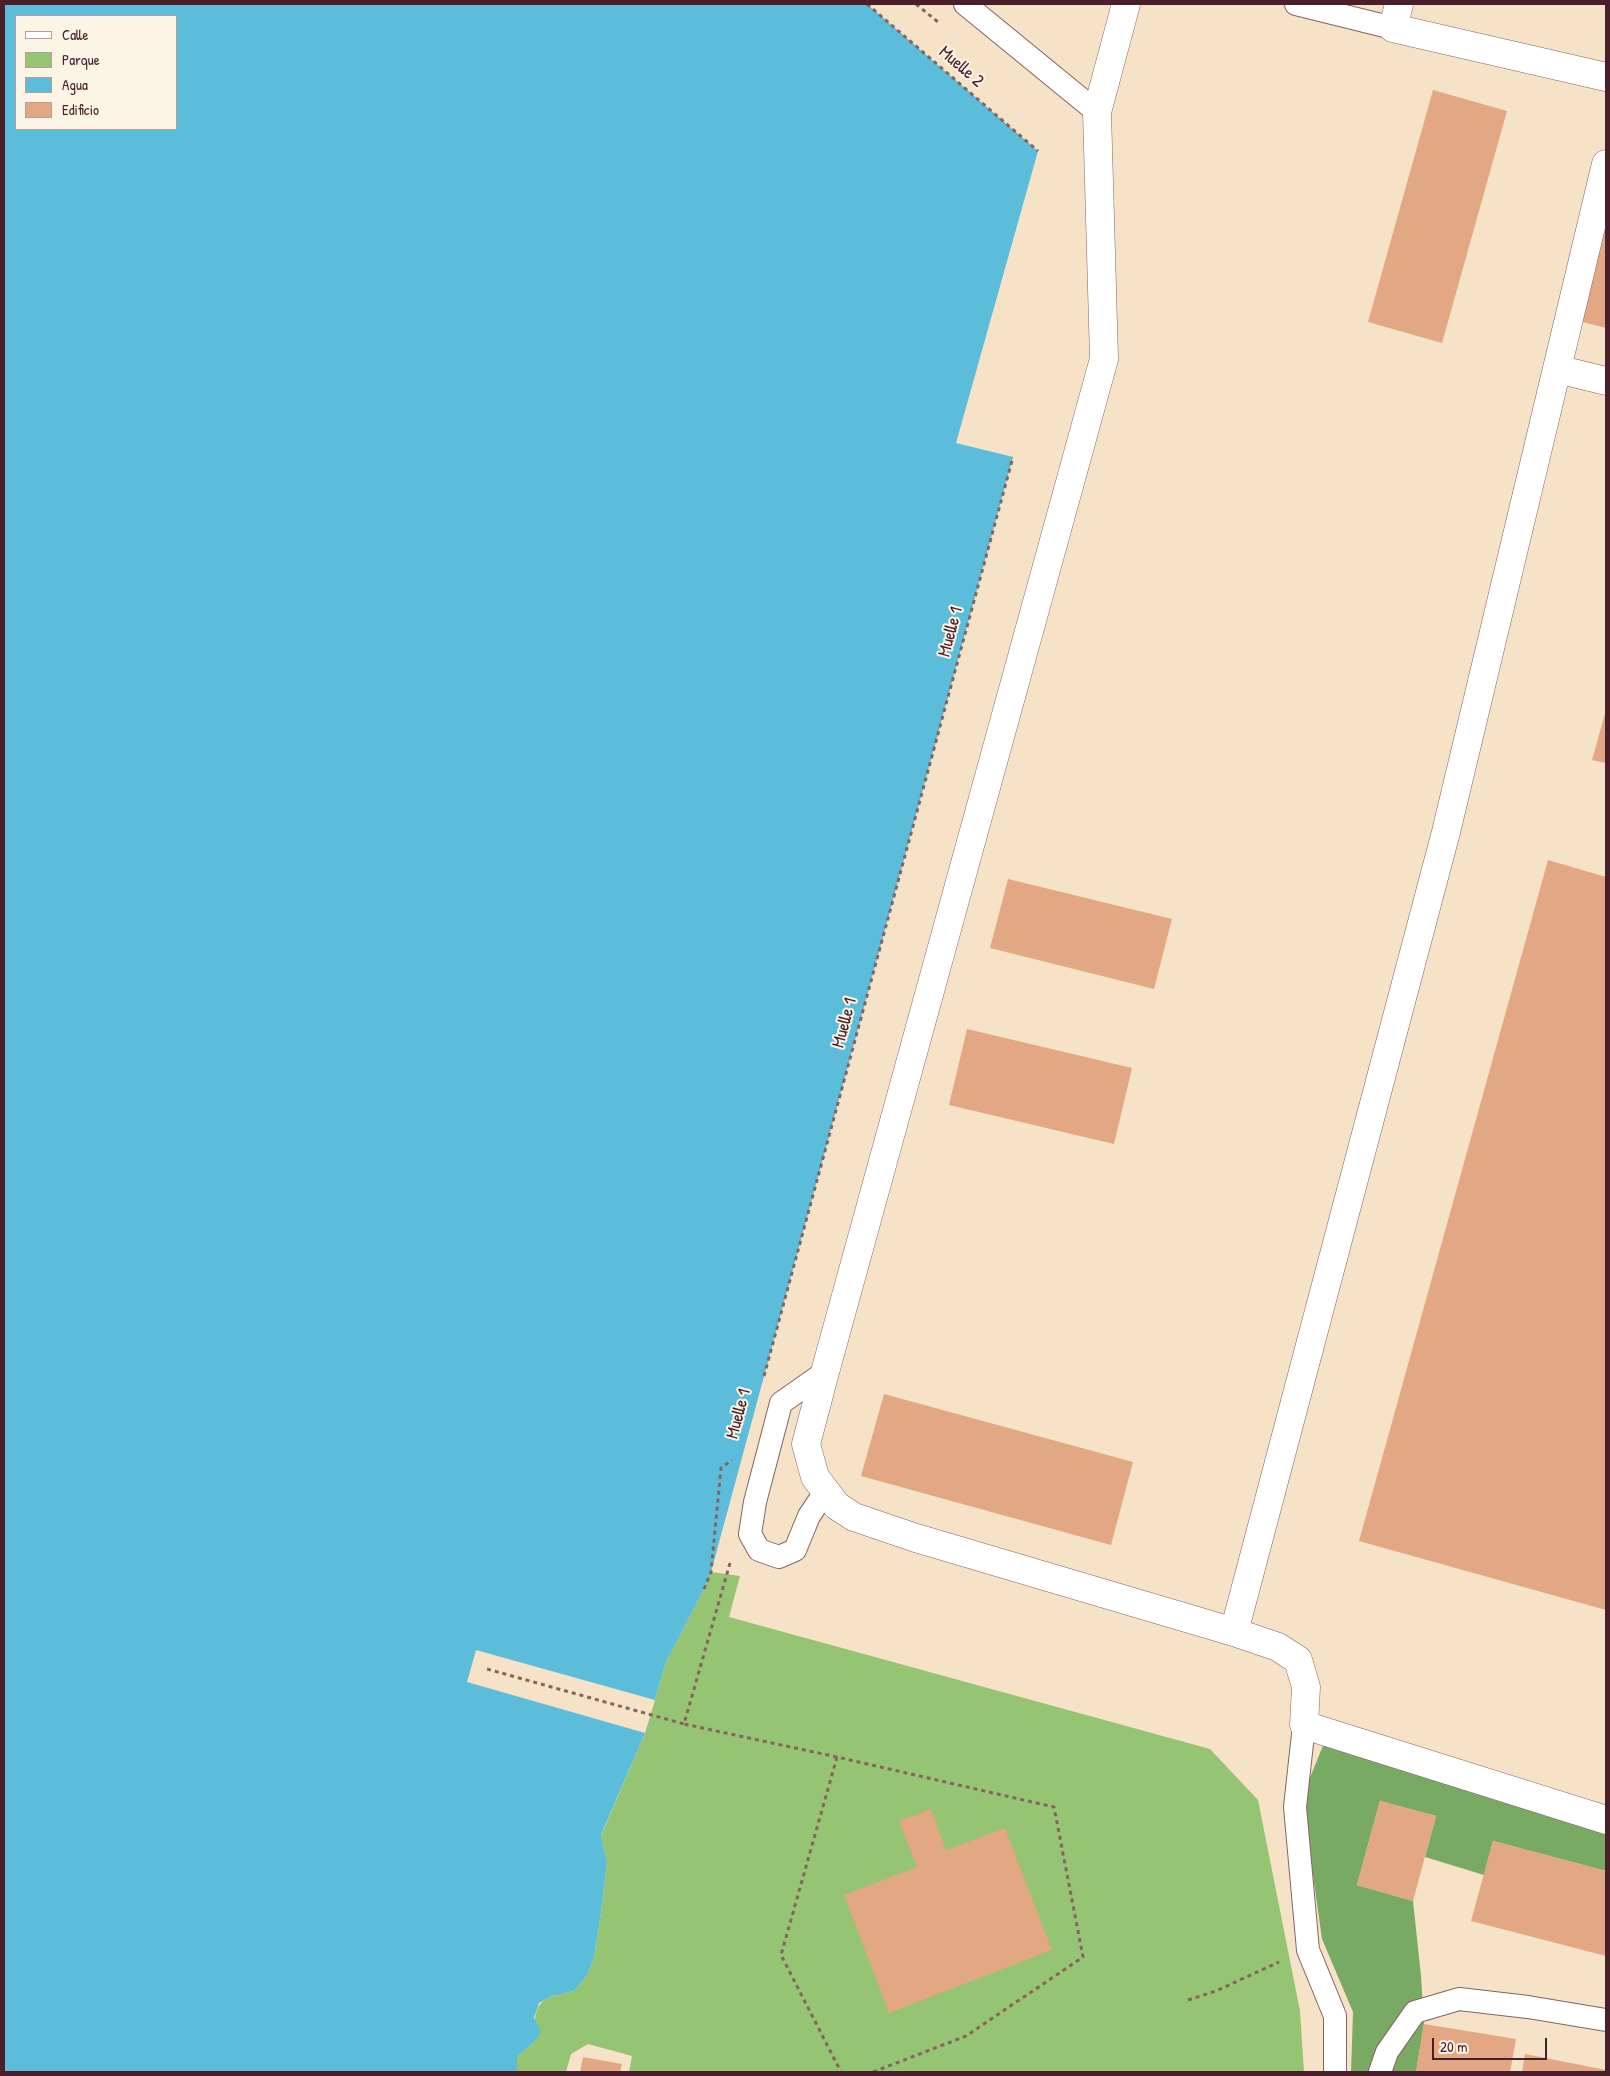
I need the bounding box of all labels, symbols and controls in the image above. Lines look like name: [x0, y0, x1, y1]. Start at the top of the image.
legend: [15, 15, 178, 130]
text: Calle: [62, 24, 89, 45]
street label: Muelle 2: [934, 42, 988, 92]
text: Parque: [62, 49, 100, 70]
text: Agua: [62, 74, 88, 95]
text: Edificio: [62, 99, 99, 120]
street label: Muelle 1: [934, 605, 968, 659]
street label: Muelle 1: [828, 996, 862, 1050]
street label: Muelle 1: [722, 1387, 756, 1441]
scale bar: [1435, 2028, 1550, 2060]
text: 20 m: [1440, 2036, 1467, 2057]

